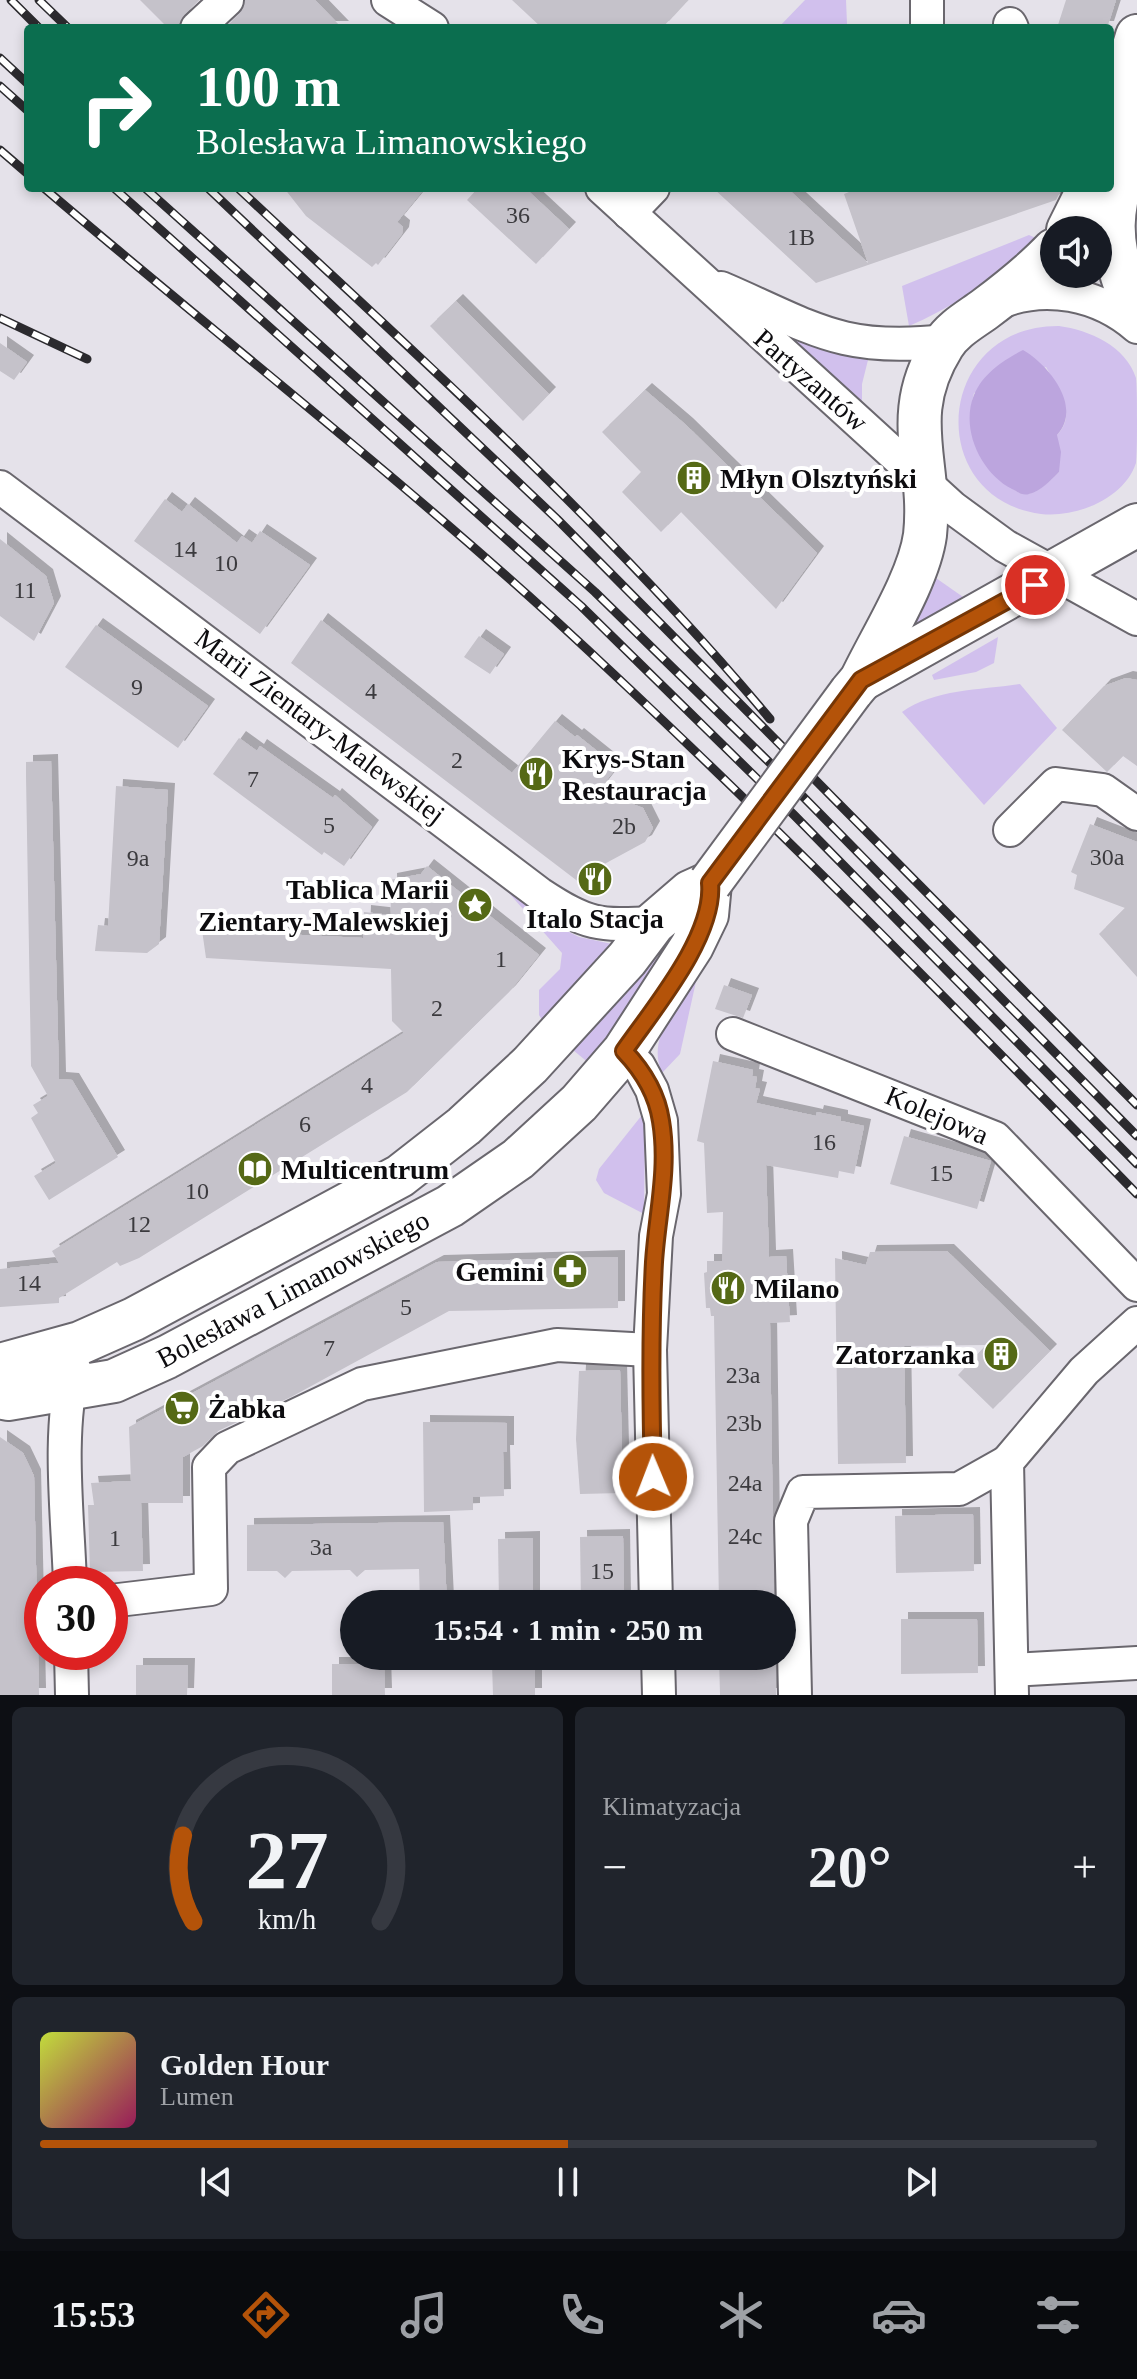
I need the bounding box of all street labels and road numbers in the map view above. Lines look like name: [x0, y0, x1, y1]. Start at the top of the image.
street label: Partyzantów: [748, 322, 875, 438]
street label: Marii Zientary-Malewskiej: [189, 622, 451, 830]
street label: Kolejowa: [881, 1079, 994, 1151]
street label: Bolesława Limanowskiego: [151, 1204, 435, 1374]

